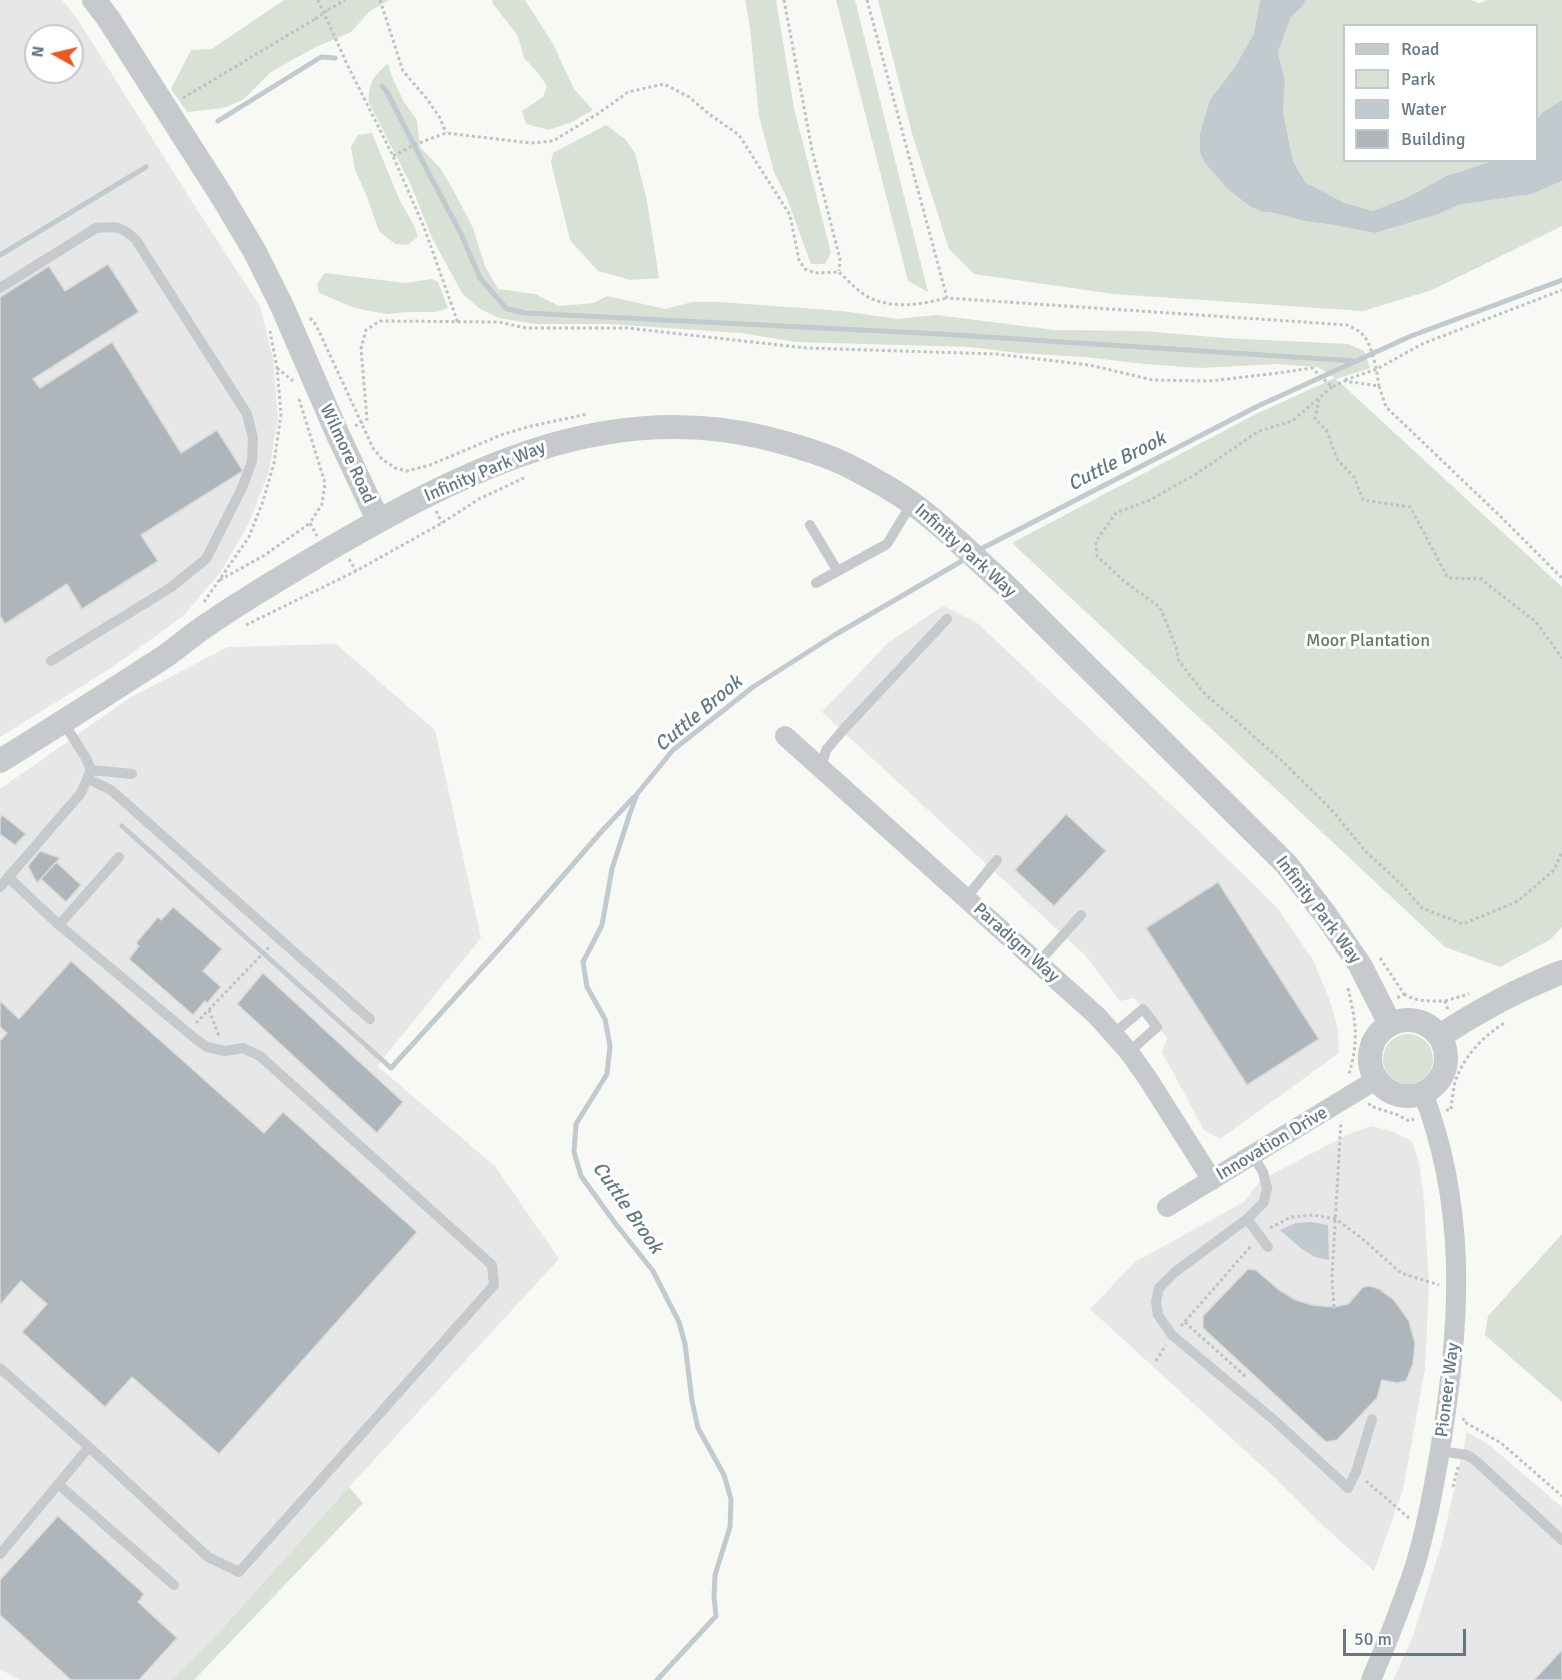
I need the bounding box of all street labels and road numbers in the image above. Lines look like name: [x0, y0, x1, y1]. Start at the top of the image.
street label: Wilmore Road: [315, 401, 379, 507]
street label: Infinity Park Way: [421, 437, 549, 507]
street label: Infinity Park Way: [910, 500, 1020, 602]
street label: Infinity Park Way: [1270, 852, 1366, 968]
street label: Paradigm Way: [968, 899, 1064, 987]
street label: Innovation Drive: [1212, 1102, 1332, 1186]
street label: Pioneer Way: [1432, 1342, 1464, 1438]

